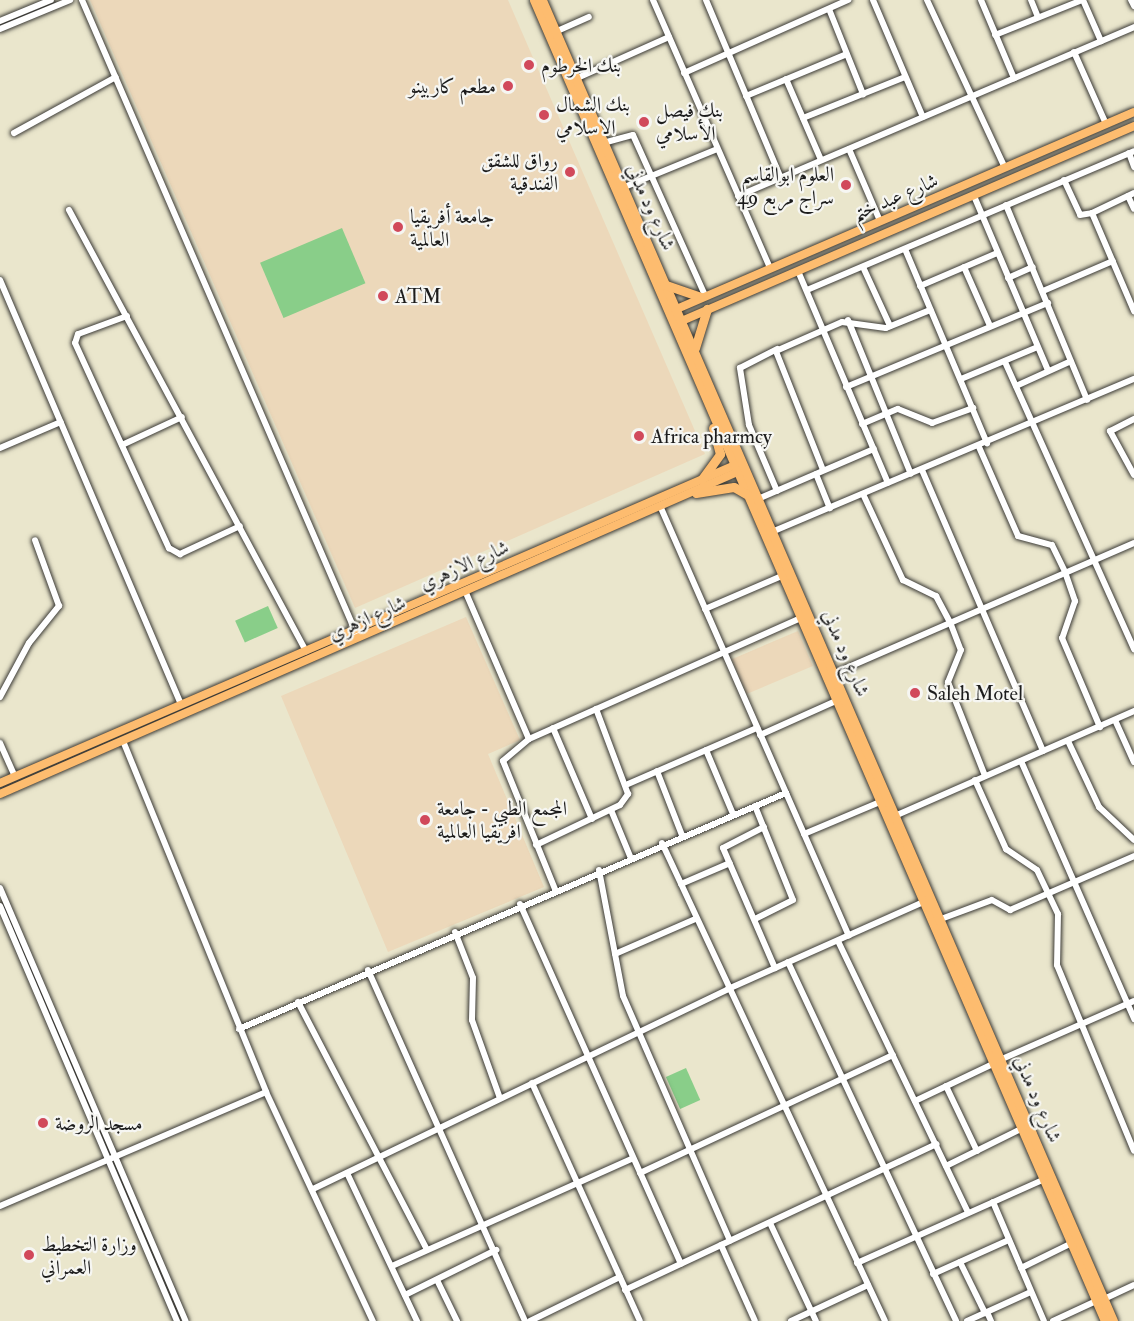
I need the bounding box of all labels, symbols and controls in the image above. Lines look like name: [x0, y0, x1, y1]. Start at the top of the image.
place label: بنك الخرطوم: [541, 53, 621, 77]
marker: بنك الخرطوم: [522, 58, 536, 72]
place label: مطعم كاربينو: [409, 74, 496, 98]
marker: مطعم كاربينو: [501, 79, 515, 93]
place label: بنك الشمال الاسلامي: [556, 92, 630, 139]
place label: بنك فيصل الأسلامي: [656, 98, 723, 145]
marker: بنك الشمال الاسلامي: [537, 108, 551, 122]
marker: بنك فيصل الأسلامي: [637, 115, 651, 129]
place label: رواق للشقق الفندقية: [481, 148, 558, 195]
street label: شارع ود مدني: [621, 160, 681, 254]
place label: العلوم ابوالقاسم سراج مربع 49: [737, 162, 834, 209]
marker: رواق للشقق الفندقية: [563, 165, 577, 179]
street label: شارع عبد ختم: [848, 168, 942, 226]
marker: العلوم ابوالقاسم سراج مربع 49: [839, 178, 853, 192]
place label: جامعة أفريقيا العالمية: [410, 204, 494, 251]
marker: جامعة أفريقيا العالمية: [391, 220, 405, 234]
place label: ATM: [395, 284, 441, 308]
marker: ATM: [376, 289, 390, 303]
place label: Africa pharmcy: [651, 424, 772, 448]
marker: Africa pharmcy: [632, 429, 646, 443]
street label: شارع الازهري: [416, 535, 512, 595]
street label: شارع ازهري: [324, 590, 410, 646]
street label: شارع ود مدني: [817, 606, 875, 700]
place label: Saleh Motel: [927, 681, 1023, 705]
marker: Saleh Motel: [908, 686, 922, 700]
place label: المجمع الطبي - جامعة افريقيا العالمية: [437, 796, 567, 843]
marker: المجمع الطبي - جامعة افريقيا العالمية: [418, 813, 432, 827]
street label: شارع ود مدني: [1009, 1052, 1067, 1146]
place label: مسجد الروضة: [55, 1111, 142, 1135]
marker: مسجد الروضة: [36, 1116, 50, 1130]
place label: وزارة التخطيط العمراني: [41, 1232, 137, 1279]
marker: وزارة التخطيط العمراني: [22, 1248, 36, 1262]

